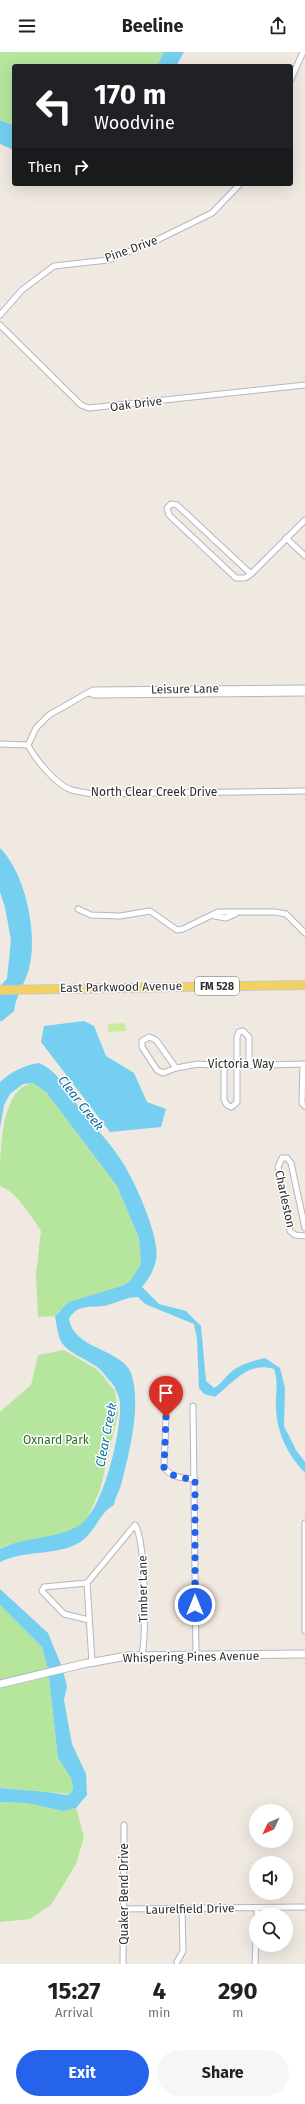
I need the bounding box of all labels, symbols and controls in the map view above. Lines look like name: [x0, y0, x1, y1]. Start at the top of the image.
icon: menu: [16, 15, 38, 37]
text: Beeline: [122, 15, 183, 37]
icon: share: [267, 15, 289, 37]
text: 170 m: [94, 78, 166, 111]
icon: left: [28, 80, 80, 132]
text: Woodvine: [94, 112, 175, 134]
icon: right: [70, 156, 92, 178]
text: Then: [28, 158, 62, 176]
street label: Pine Drive: [103, 233, 159, 265]
street label: Oak Drive: [109, 394, 163, 414]
street label: Leisure Lane: [151, 681, 219, 697]
street label: North Clear Creek Drive: [91, 785, 217, 799]
road number: FM 528: [195, 977, 239, 995]
street label: East Parkwood Avenue: [60, 979, 182, 995]
street label: Victoria Way: [208, 1057, 274, 1071]
water label: Clear Creek: [55, 1073, 107, 1133]
street label: Charleston: [272, 1169, 298, 1229]
pin: [149, 1376, 183, 1417]
icon: arrive: [155, 1382, 177, 1404]
water label: Clear Creek: [92, 1402, 120, 1468]
park label: Oxnard Park: [23, 1433, 90, 1447]
street label: Timber Lane: [135, 1555, 151, 1623]
position arrow: [174, 1584, 216, 1626]
street label: Whispering Pines Avenue: [123, 1649, 259, 1665]
north arrow: [249, 1804, 293, 1848]
map controls: [249, 1804, 293, 1952]
street label: Quaker Bend Drive: [117, 1843, 131, 1945]
button: sound: [249, 1856, 293, 1900]
street label: Laurelfield Drive: [145, 1901, 235, 1917]
button: search: [249, 1908, 293, 1952]
text: 15:27: [47, 1977, 101, 2005]
text: 4: [152, 1977, 166, 2005]
text: 290: [218, 1977, 258, 2005]
text: Arrival: [55, 2005, 93, 2020]
text: min: [148, 2005, 170, 2020]
text: m: [232, 2005, 243, 2020]
button: Exit: [16, 2050, 149, 2096]
button: Share: [157, 2050, 289, 2096]

